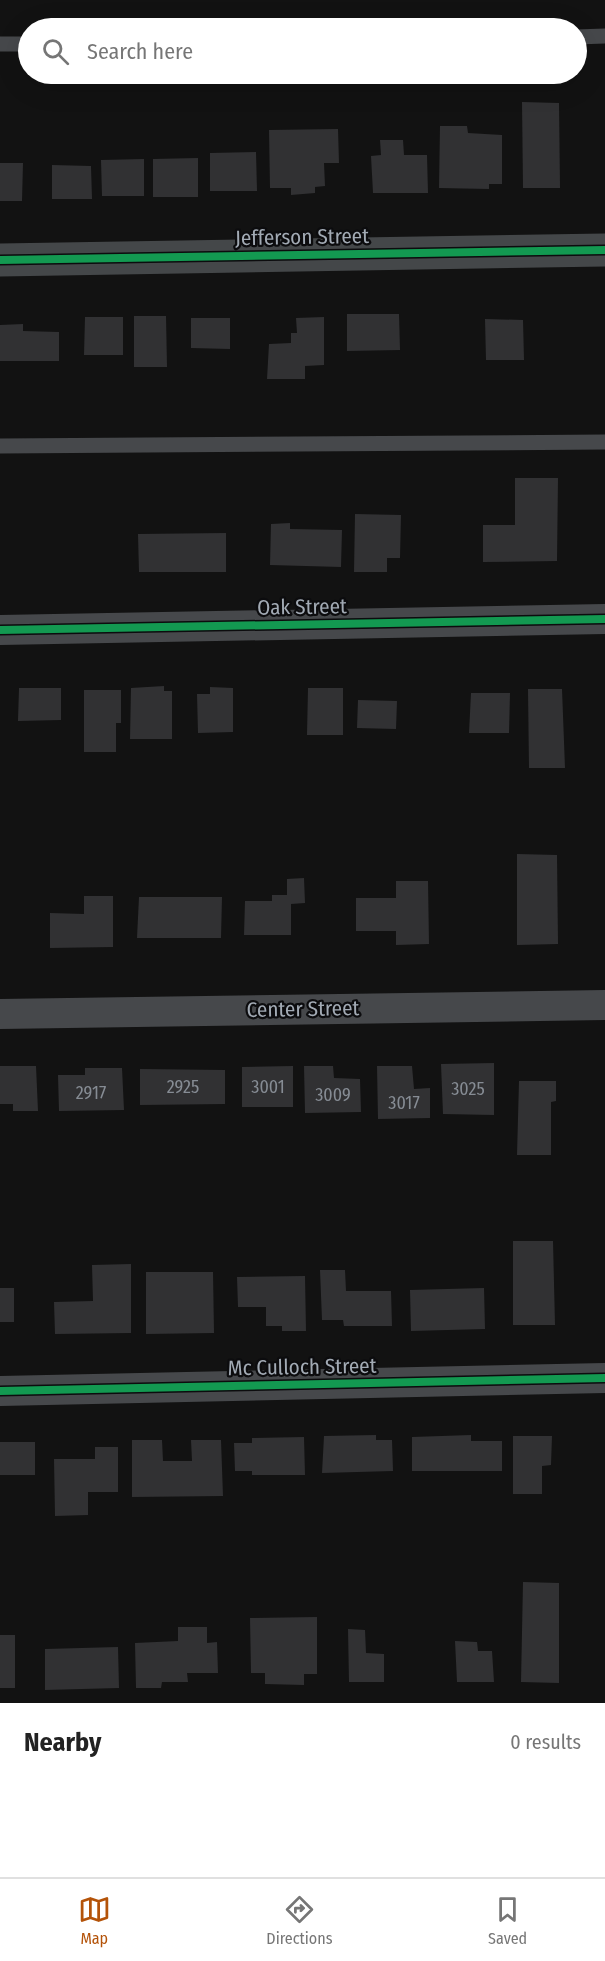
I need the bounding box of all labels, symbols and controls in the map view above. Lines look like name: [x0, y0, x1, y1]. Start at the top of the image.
search box: [18, 18, 587, 84]
icon: search: [39, 35, 72, 68]
text: Search here: [87, 38, 193, 65]
street label: Jefferson Street: [235, 223, 369, 251]
street label: Oak Street: [257, 593, 347, 621]
street label: Center Street: [247, 995, 360, 1023]
house number: 2925: [167, 1076, 199, 1098]
house number: 3001: [251, 1076, 285, 1098]
house number: 3025: [451, 1078, 485, 1100]
house number: 2917: [76, 1082, 106, 1104]
house number: 3009: [315, 1084, 351, 1106]
house number: 3017: [388, 1092, 420, 1114]
street label: Mc Culloch Street: [227, 1353, 377, 1381]
text: Nearby: [24, 1727, 101, 1758]
text: 0 results: [510, 1730, 581, 1754]
tab: Map: [78, 1893, 111, 1948]
tab: Directions: [266, 1893, 333, 1948]
tab: Saved: [488, 1893, 527, 1948]

